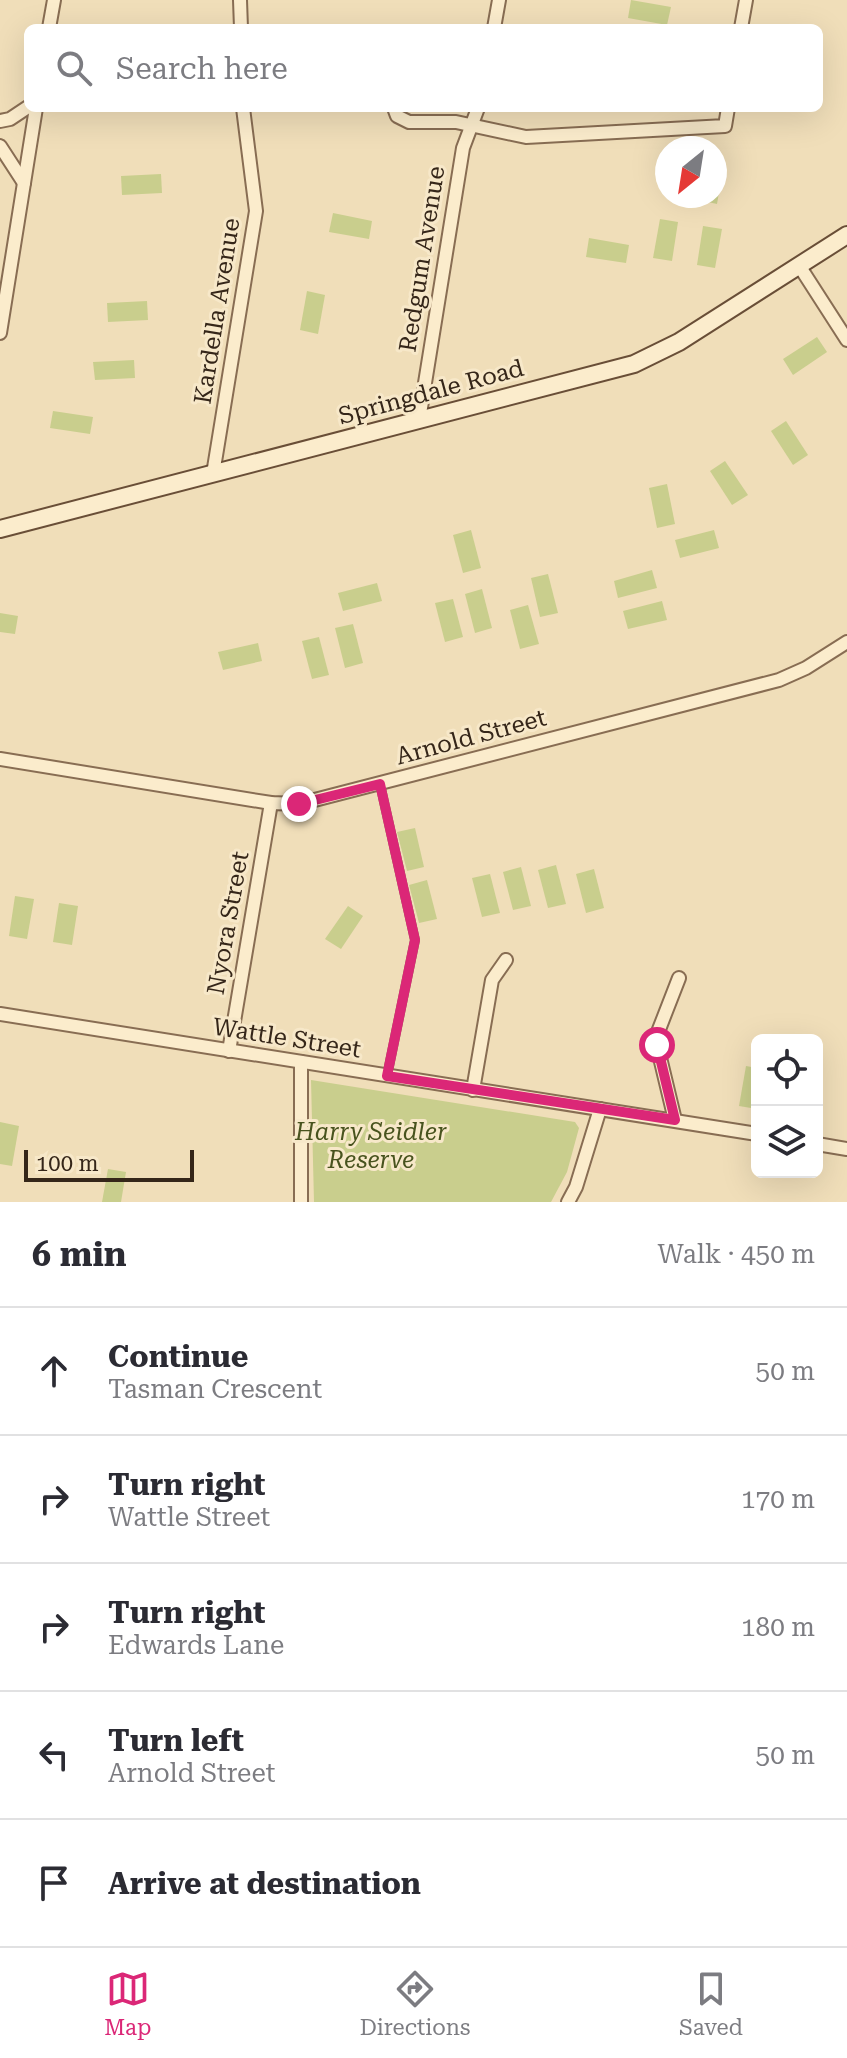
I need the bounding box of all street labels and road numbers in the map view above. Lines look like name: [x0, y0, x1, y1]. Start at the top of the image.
street label: Redgum Avenue: [393, 164, 451, 354]
street label: Kardella Avenue: [188, 216, 246, 406]
street label: Springdale Road: [335, 354, 527, 430]
street label: Arnold Street: [393, 703, 549, 771]
street label: Nyora Street: [202, 849, 254, 997]
street label: Wattle Street: [211, 1012, 363, 1064]

